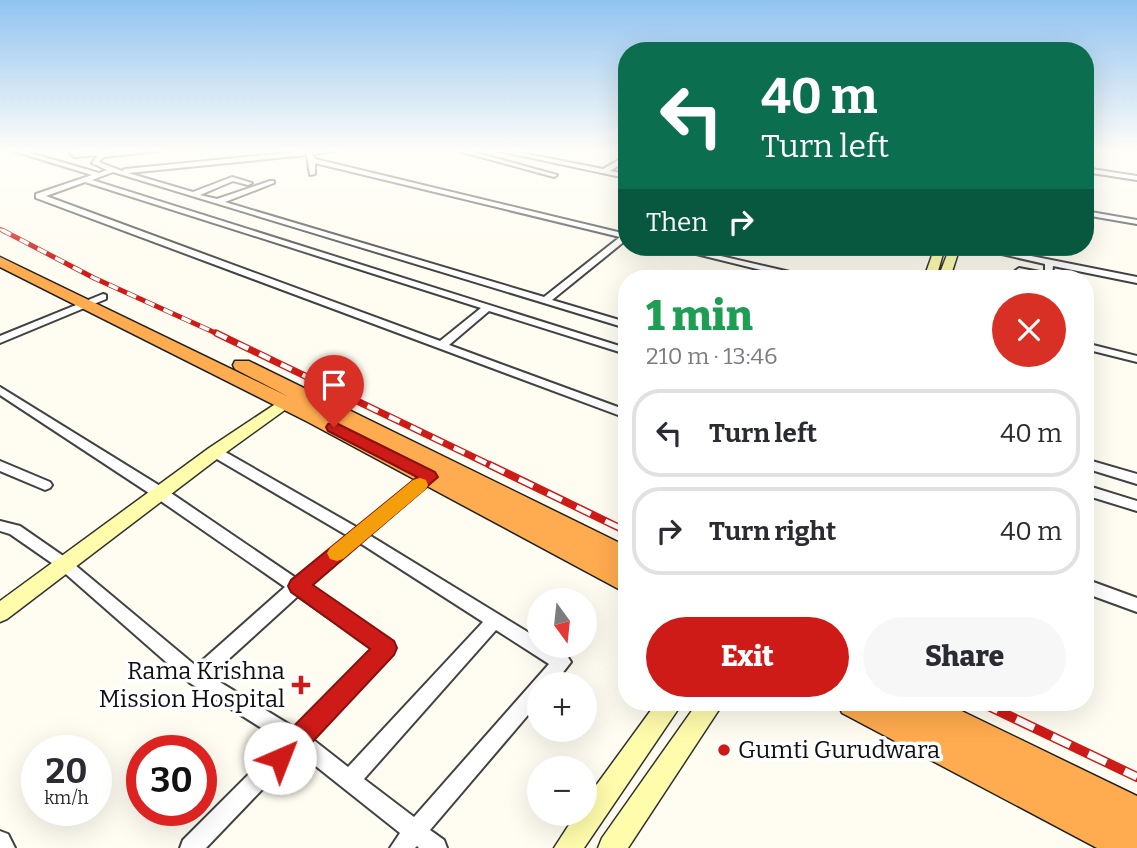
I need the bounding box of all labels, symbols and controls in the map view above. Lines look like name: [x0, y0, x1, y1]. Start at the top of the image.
text: 40 m: [761, 67, 878, 126]
icon: left: [646, 70, 737, 161]
text: Turn left: [761, 127, 889, 165]
icon: right: [722, 203, 760, 241]
text: Then: [646, 207, 708, 238]
text: 1 min: [646, 291, 753, 341]
button: close: [992, 293, 1066, 367]
text: 210 m · 13:46: [646, 342, 777, 370]
pin: [304, 355, 364, 427]
icon: arrive: [315, 366, 353, 404]
icon: left: [650, 414, 688, 452]
text: Turn left: [709, 418, 817, 449]
text: 40 m: [1000, 418, 1062, 449]
icon: right: [650, 512, 688, 550]
text: Turn right: [709, 516, 836, 547]
text: 40 m: [1000, 516, 1062, 547]
north arrow: [527, 588, 597, 658]
map controls: [527, 588, 597, 826]
button: Exit: [646, 617, 849, 697]
button: Share: [863, 617, 1066, 697]
place label: Rama Krishna Mission Hospital: [99, 657, 285, 713]
button: +: [527, 672, 597, 742]
marker: Rama Krishna Mission Hospital: [291, 675, 311, 695]
position arrow: [243, 721, 317, 795]
speed limit sign: 30: [126, 735, 217, 826]
place label: Gumti Gurudwara: [738, 736, 940, 764]
marker: Gumti Gurudwara: [716, 742, 732, 758]
text: 20: [46, 750, 87, 792]
button: −: [527, 756, 597, 826]
text: km/h: [44, 787, 89, 809]

